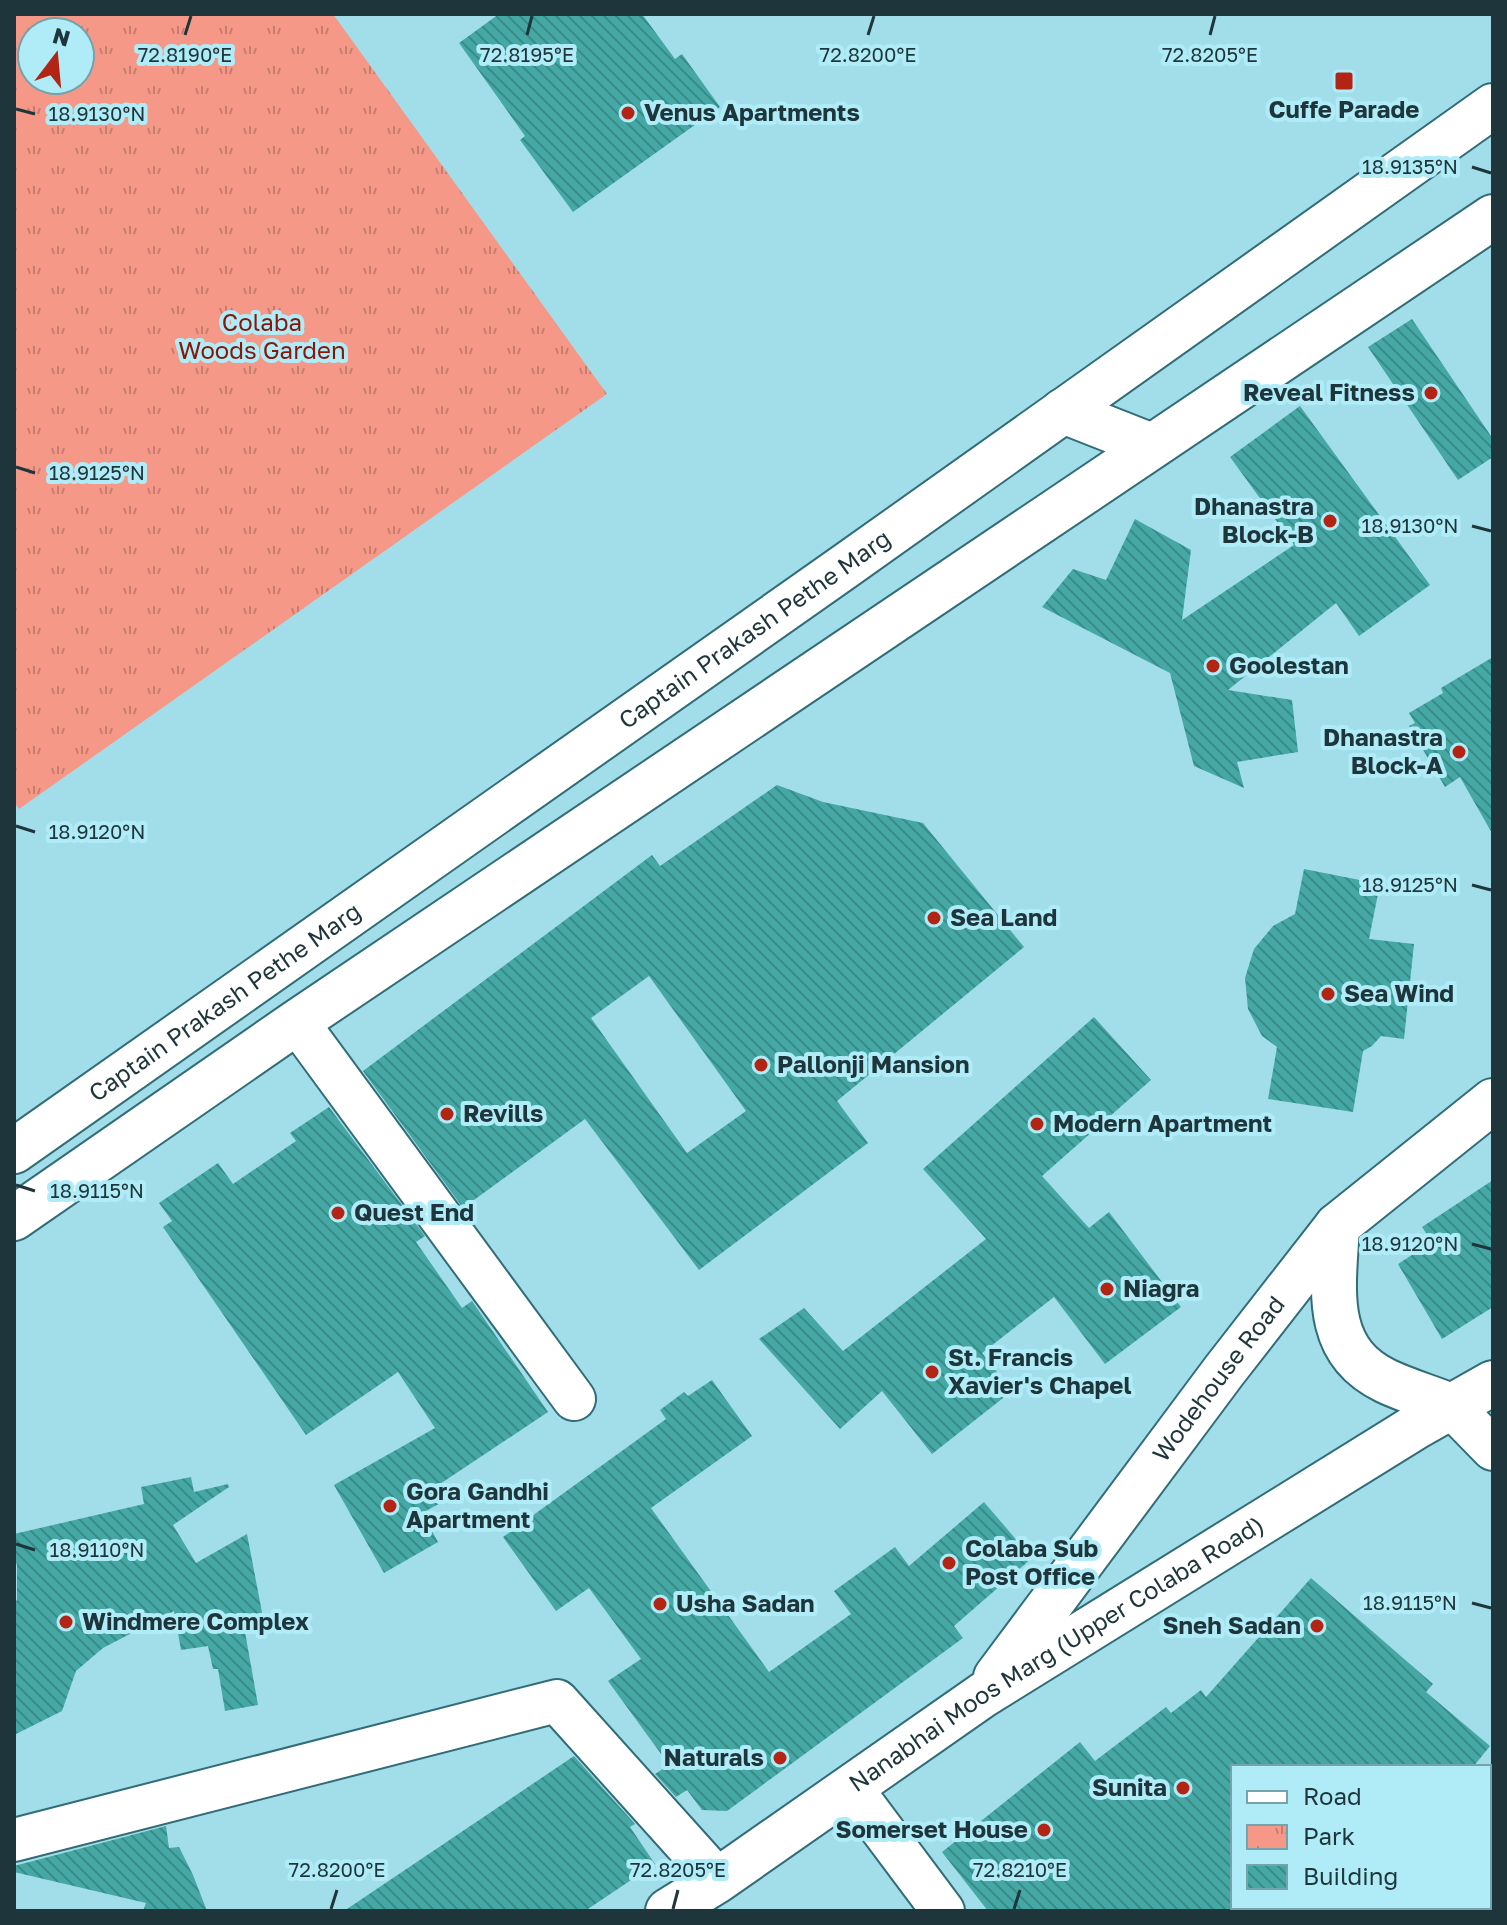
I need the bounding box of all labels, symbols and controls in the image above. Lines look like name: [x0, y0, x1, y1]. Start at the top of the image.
north arrow: [16, 16, 96, 96]
text: N: [50, 21, 73, 52]
text: 72.8190°E: [138, 42, 232, 66]
text: 72.8195°E: [480, 42, 574, 66]
text: 72.8200°E: [820, 42, 916, 66]
text: 72.8205°E: [1162, 42, 1258, 66]
marker: Cuffe Parade: [1333, 70, 1355, 92]
place label: Cuffe Parade: [1269, 94, 1419, 123]
place label: Venus Apartments: [644, 97, 860, 126]
text: 18.9130°N: [49, 101, 145, 125]
marker: Venus Apartments: [619, 104, 637, 122]
text: 18.9135°N: [1362, 154, 1458, 178]
park label: Colaba Woods Garden: [178, 307, 346, 364]
place label: Reveal Fitness: [1243, 377, 1415, 406]
marker: Reveal Fitness: [1422, 384, 1440, 402]
text: 18.9125°N: [49, 460, 145, 484]
place label: Dhanastra Block-B: [1194, 491, 1314, 548]
marker: Dhanastra Block-B: [1321, 512, 1339, 530]
text: 18.9130°N: [1362, 513, 1458, 537]
street label: Captain Prakash Pethe Marg: [613, 523, 896, 734]
place label: Goolestan: [1229, 650, 1349, 679]
marker: Goolestan: [1204, 657, 1222, 675]
place label: Dhanastra Block-A: [1323, 722, 1443, 779]
marker: Dhanastra Block-A: [1450, 743, 1468, 761]
text: 18.9120°N: [49, 819, 145, 843]
text: 18.9125°N: [1362, 872, 1458, 896]
street label: Captain Prakash Pethe Marg: [83, 896, 366, 1107]
place label: Sea Land: [950, 902, 1057, 931]
marker: Sea Land: [925, 909, 943, 927]
place label: Sea Wind: [1344, 978, 1454, 1007]
marker: Sea Wind: [1319, 985, 1337, 1003]
place label: Pallonji Mansion: [777, 1049, 969, 1078]
marker: Pallonji Mansion: [752, 1056, 770, 1074]
place label: Revills: [463, 1098, 543, 1127]
marker: Revills: [438, 1105, 456, 1123]
place label: Modern Apartment: [1053, 1108, 1272, 1137]
marker: Modern Apartment: [1028, 1115, 1046, 1133]
text: 18.9115°N: [50, 1178, 144, 1202]
place label: Quest End: [354, 1197, 474, 1226]
marker: Quest End: [329, 1204, 347, 1222]
text: 18.9120°N: [1362, 1231, 1458, 1255]
place label: Niagra: [1123, 1273, 1200, 1302]
marker: Niagra: [1098, 1280, 1116, 1298]
street label: Wodehouse Road: [1146, 1290, 1290, 1467]
place label: St. Francis Xavier's Chapel: [948, 1342, 1132, 1399]
marker: St. Francis Xavier's Chapel: [923, 1363, 941, 1381]
place label: Gora Gandhi Apartment: [406, 1476, 549, 1533]
marker: Gora Gandhi Apartment: [381, 1497, 399, 1515]
street label: Nanabhai Moos Marg (Upper Colaba Road): [843, 1509, 1268, 1797]
place label: Colaba Sub Post Office: [965, 1533, 1098, 1590]
text: 18.9110°N: [50, 1537, 144, 1561]
marker: Colaba Sub Post Office: [940, 1554, 958, 1572]
place label: Usha Sadan: [676, 1588, 815, 1617]
text: 18.9115°N: [1363, 1590, 1457, 1614]
marker: Usha Sadan: [651, 1595, 669, 1613]
place label: Windmere Complex: [82, 1606, 309, 1635]
place label: Sneh Sadan: [1163, 1610, 1301, 1639]
marker: Windmere Complex: [57, 1613, 75, 1631]
marker: Sneh Sadan: [1308, 1617, 1326, 1635]
place label: Naturals: [664, 1742, 764, 1771]
marker: Naturals: [771, 1749, 789, 1767]
legend: [1231, 1765, 1491, 1909]
place label: Sunita: [1092, 1772, 1167, 1801]
marker: Sunita: [1174, 1779, 1192, 1797]
text: Road: [1303, 1781, 1362, 1810]
place label: Somerset House: [835, 1814, 1028, 1843]
marker: Somerset House: [1035, 1821, 1053, 1839]
text: Park: [1303, 1821, 1355, 1850]
text: 72.8200°E: [289, 1857, 385, 1881]
text: 72.8205°E: [630, 1857, 726, 1881]
text: 72.8210°E: [973, 1857, 1067, 1881]
text: Building: [1303, 1861, 1398, 1890]

